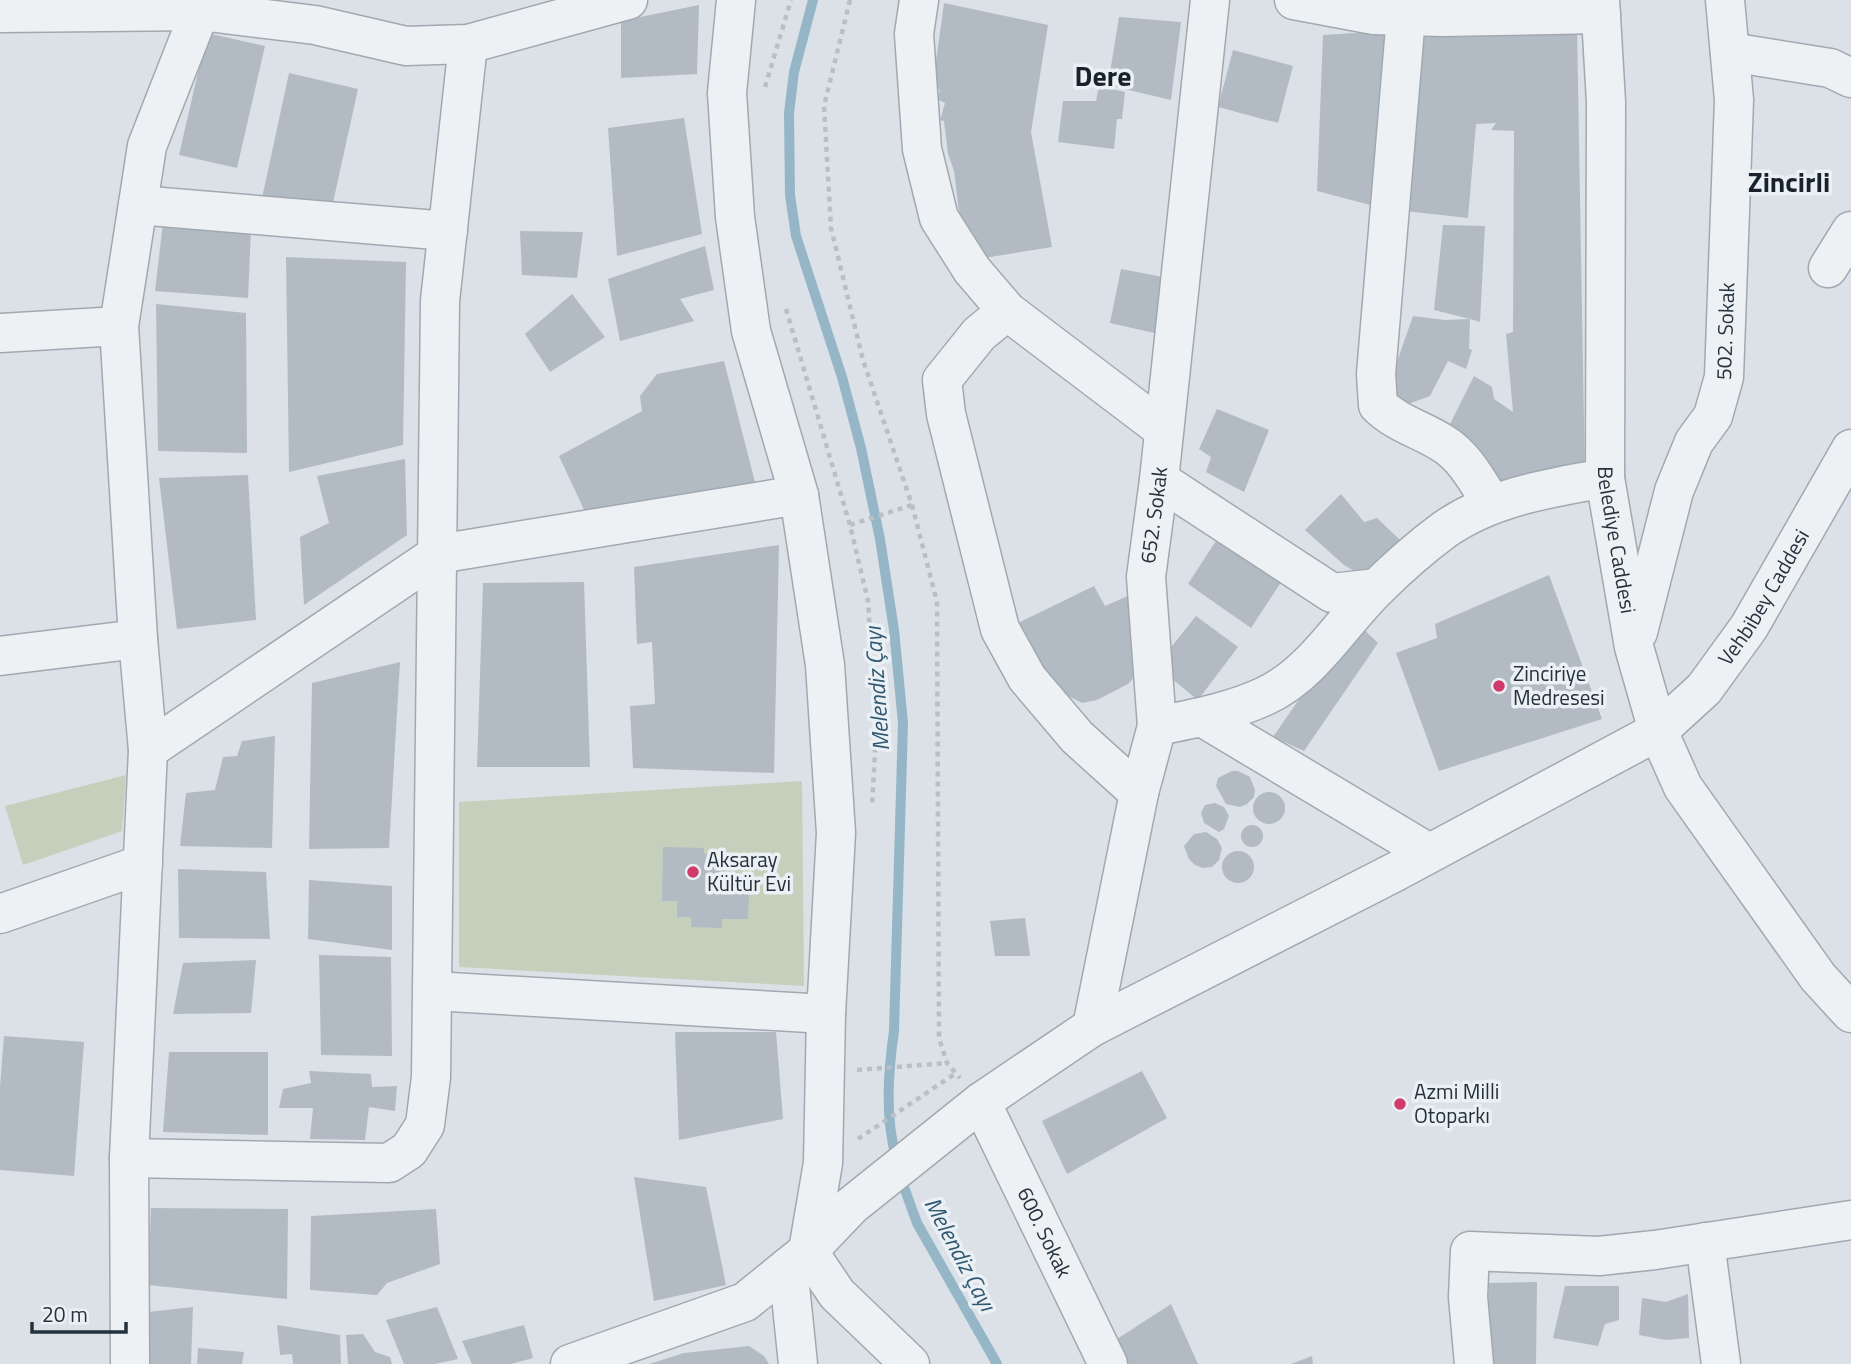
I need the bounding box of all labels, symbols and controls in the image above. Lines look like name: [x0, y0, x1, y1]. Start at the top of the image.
district label: Dere: [1075, 54, 1131, 97]
district label: Zincirli: [1748, 160, 1830, 203]
street label: 502. Sokak: [1707, 282, 1742, 380]
street label: 652. Sokak: [1131, 465, 1175, 565]
street label: Belediye Caddesi: [1590, 466, 1645, 616]
street label: Vehbibey Caddesi: [1709, 523, 1817, 672]
water label: Melendiz Çayı: [855, 625, 898, 752]
place label: Zinciriye Medresesi: [1513, 657, 1605, 713]
marker: Zinciriye Medresesi: [1491, 678, 1507, 694]
place label: Aksaray Kültür Evi: [707, 843, 791, 899]
marker: Aksaray Kültür Evi: [685, 864, 701, 880]
place label: Azmi Milli Otoparkı: [1414, 1075, 1499, 1131]
marker: Azmi Milli Otoparkı: [1392, 1096, 1408, 1112]
street label: 600. Sokak: [1009, 1181, 1081, 1283]
water label: Melendiz Çayı: [916, 1191, 1006, 1318]
scale bar: [32, 1290, 126, 1334]
text: 20 m: [42, 1298, 88, 1330]

